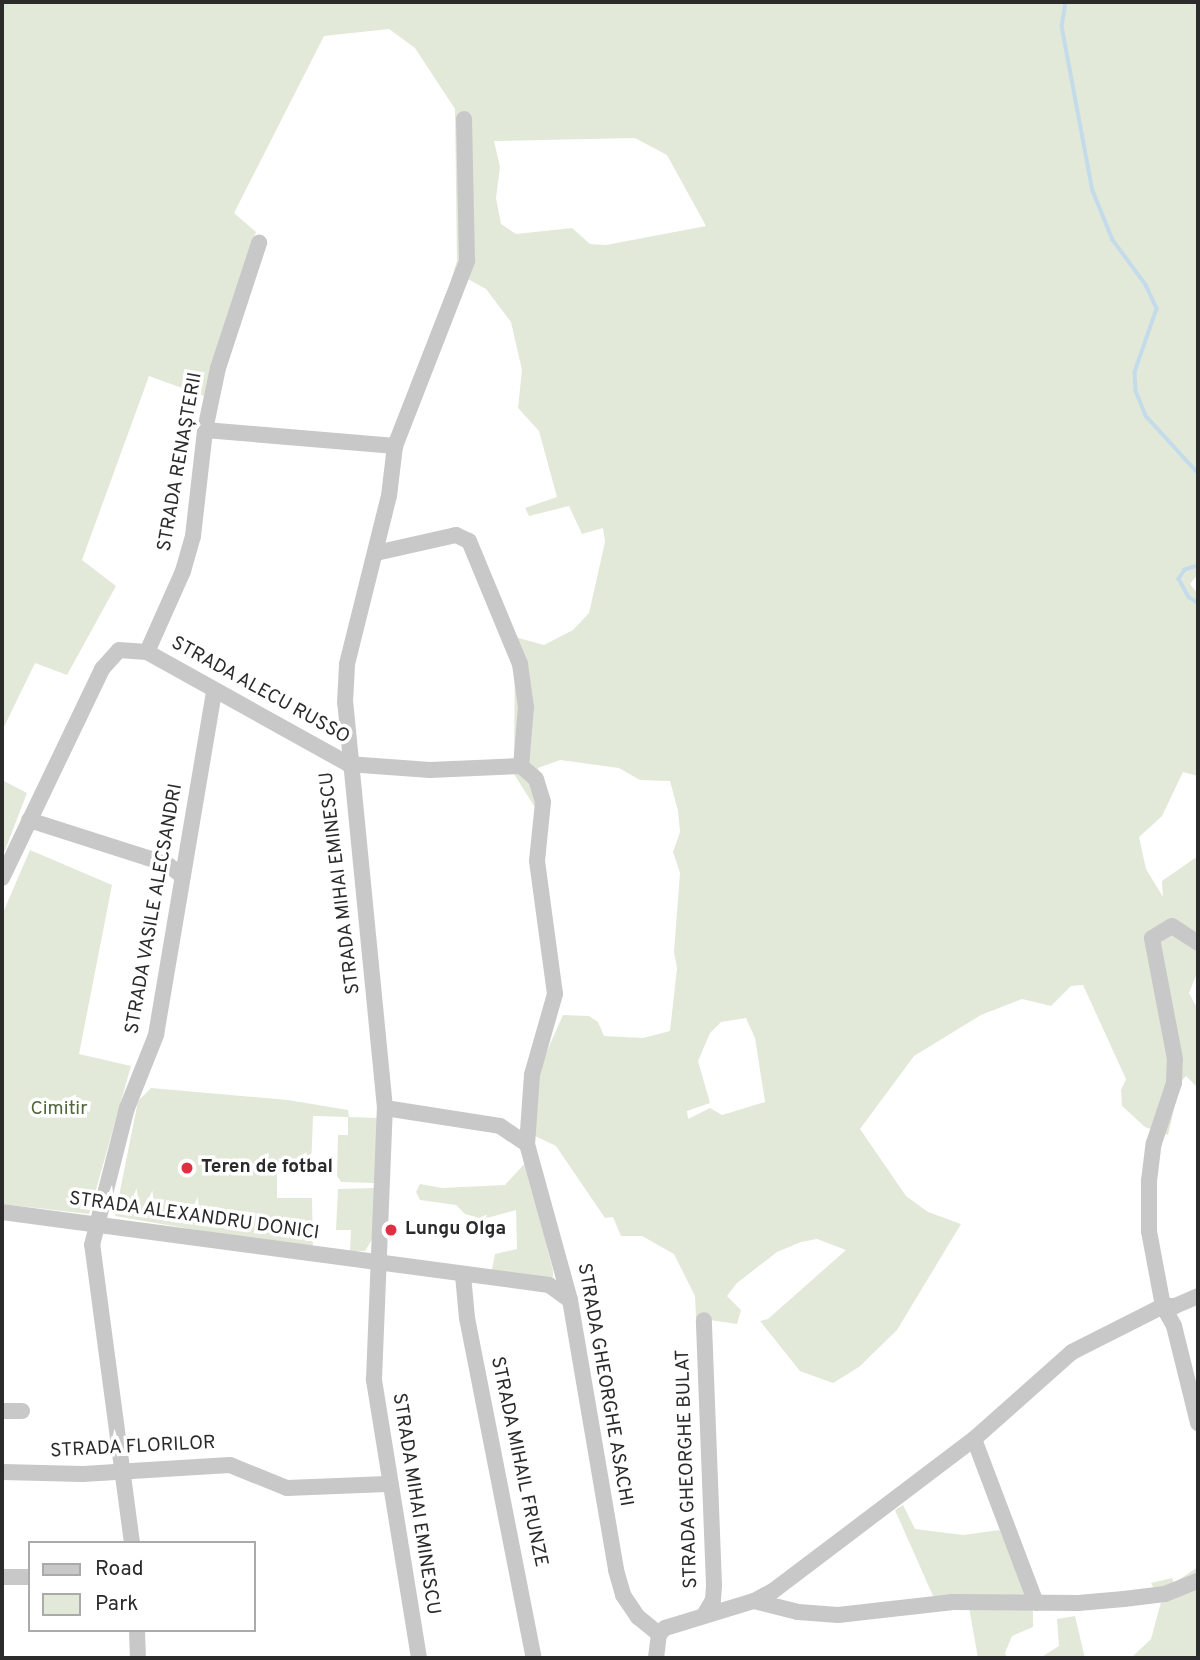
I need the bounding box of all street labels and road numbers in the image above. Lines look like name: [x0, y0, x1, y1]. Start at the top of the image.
street label: STRADA RENAȘTERII: [154, 370, 208, 554]
street label: STRADA ALECU RUSSO: [166, 632, 354, 750]
street label: STRADA MIHAI EMINESCU: [316, 770, 366, 996]
street label: STRADA VASILE ALECSANDRI: [122, 781, 188, 1037]
street label: STRADA ALEXANDRU DONICI: [67, 1188, 321, 1246]
street label: STRADA GHEORGHE ASACHI: [571, 1261, 637, 1509]
street label: STRADA GHEORGHE BULAT: [672, 1349, 704, 1589]
street label: STRADA MIHAIL FRUNZE: [484, 1354, 552, 1570]
street label: STRADA MIHAI EMINESCU: [386, 1391, 444, 1617]
street label: STRADA FLORILOR: [49, 1432, 217, 1464]

